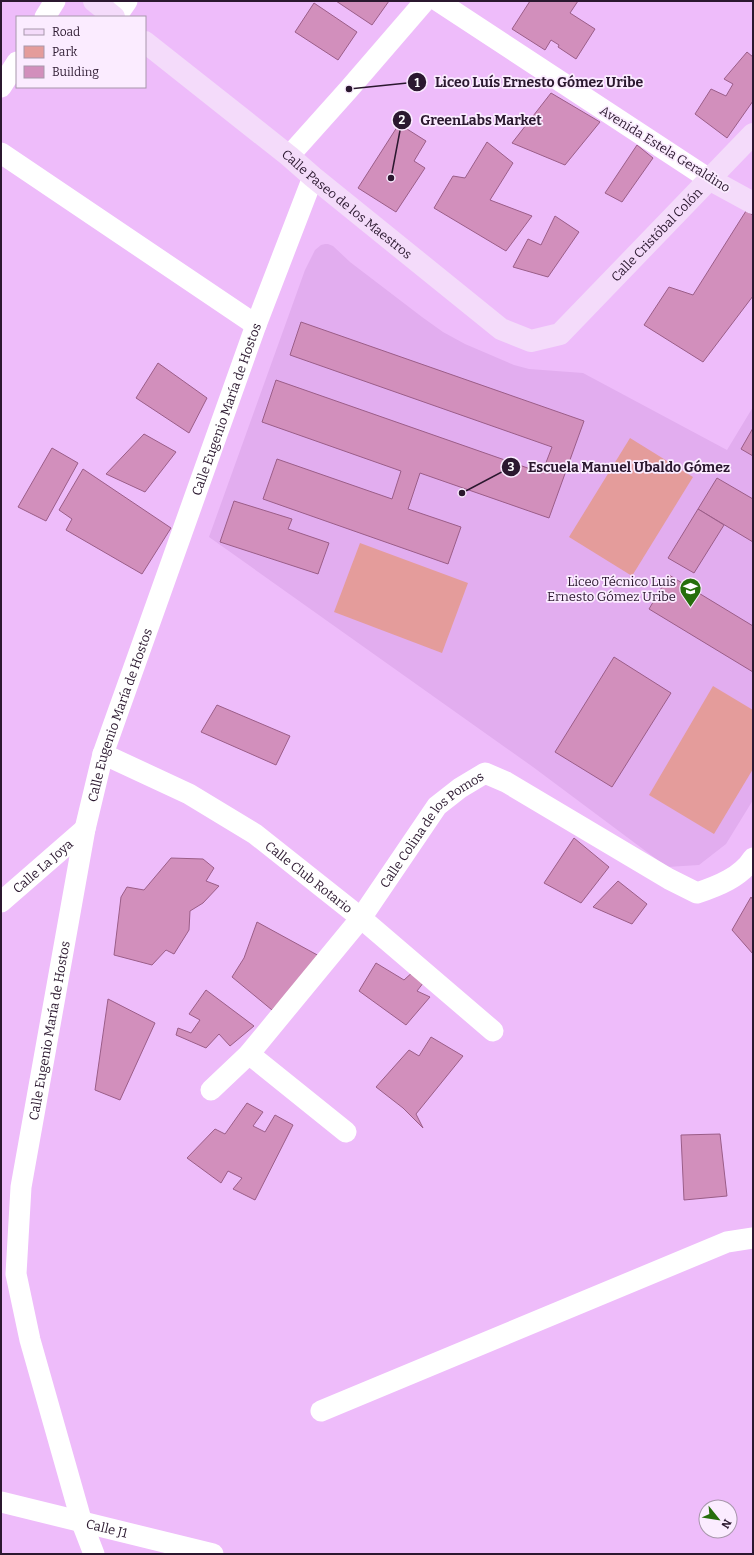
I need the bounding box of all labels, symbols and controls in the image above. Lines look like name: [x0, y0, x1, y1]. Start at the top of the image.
legend: [16, 16, 146, 88]
text: Road: [52, 25, 80, 39]
text: Park: [52, 45, 78, 59]
text: Building: [52, 65, 99, 79]
callout: Liceo Luís Ernesto Gómez Uribe: [407, 69, 651, 95]
text: Liceo Luís Ernesto Gómez Uribe: [435, 74, 643, 91]
text: 1: [414, 76, 420, 90]
street label: Avenida Estela Geraldino: [597, 103, 733, 195]
callout: GreenLabs Market: [392, 107, 549, 133]
text: GreenLabs Market: [420, 112, 542, 129]
text: 2: [399, 113, 406, 127]
street label: Calle Paseo de los Maestros: [279, 146, 415, 262]
street label: Calle Cristóbal Colón: [608, 184, 705, 284]
street label: Calle Eugenio María de Hostos: [188, 321, 264, 497]
callout: Escuela Manuel Ubaldo Gómez: [501, 454, 738, 480]
text: Escuela Manuel Ubaldo Gómez: [528, 459, 730, 476]
text: 3: [508, 460, 515, 474]
place label: Liceo Técnico Luis Ernesto Gómez Uribe: [547, 574, 676, 604]
school or university icon: Liceo Técnico Luis Ernesto Gómez Uribe: [678, 575, 704, 608]
street label: Calle Eugenio María de Hostos: [84, 626, 155, 803]
street label: Calle Colina de los Pomos: [376, 768, 486, 890]
street label: Calle La Joya: [10, 836, 75, 896]
street label: Calle Club Rotario: [263, 838, 356, 916]
street label: Calle Eugenio María de Hostos: [26, 940, 72, 1121]
north arrow: [698, 1499, 738, 1539]
street label: Calle J1: [85, 1516, 130, 1540]
text: N: [718, 1517, 734, 1531]

